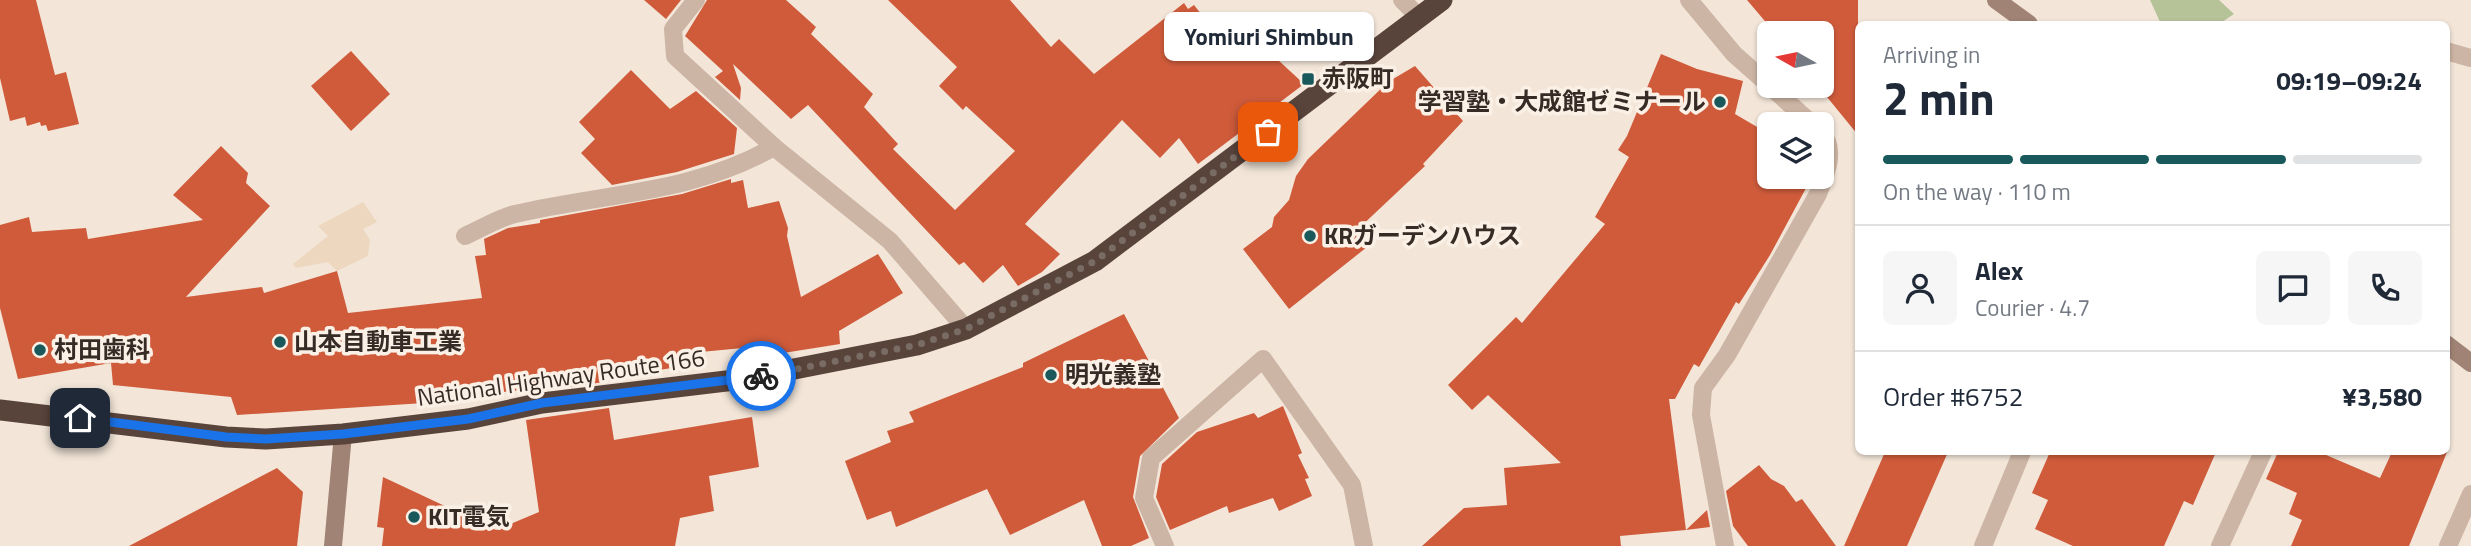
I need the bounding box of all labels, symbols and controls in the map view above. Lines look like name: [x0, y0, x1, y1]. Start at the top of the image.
callout: Yomiuri Shimbun: [1163, 13, 1373, 62]
text: Yomiuri Shimbun: [1184, 19, 1354, 54]
north arrow: [1757, 21, 1834, 98]
map controls: [1757, 21, 1834, 189]
text: Arriving in: [1883, 37, 1980, 72]
place label: 赤阪町: [1322, 60, 1394, 96]
text: 09:19–09:24: [2276, 61, 2422, 100]
text: 2 min: [1883, 63, 1995, 133]
marker: 赤阪町: [1300, 71, 1316, 87]
place label: 学習塾・大成館ゼミナール: [1418, 83, 1706, 119]
marker: 学習塾・大成館ゼミナール: [1712, 94, 1728, 110]
pin: [1238, 102, 1298, 162]
button: layers: [1757, 112, 1834, 189]
icon: bag: [1249, 113, 1287, 151]
text: On the way · 110 m: [1883, 174, 2071, 209]
place label: KRガーデンハウス: [1324, 217, 1521, 253]
marker: KRガーデンハウス: [1302, 228, 1318, 244]
button: person: [1883, 251, 1957, 325]
text: Alex: [1975, 251, 2023, 290]
button: chat: [2256, 251, 2330, 325]
button: phone: [2348, 251, 2422, 325]
text: Courier · 4.7: [1975, 290, 2090, 325]
place label: 山本自動車工業: [294, 323, 462, 359]
place label: 村田歯科: [54, 331, 150, 367]
marker: 山本自動車工業: [272, 334, 288, 350]
street label: National Highway Route 166: [415, 339, 707, 415]
courier: [726, 341, 796, 411]
marker: 村田歯科: [32, 342, 48, 358]
place label: 明光義塾: [1065, 356, 1161, 392]
icon: bike: [742, 357, 780, 395]
marker: 明光義塾: [1043, 367, 1059, 383]
text: Order #6752: [1883, 377, 2023, 416]
text: ¥3,580: [2342, 377, 2422, 416]
pin: [50, 388, 110, 448]
icon: home: [61, 399, 99, 437]
place label: KIT電気: [428, 498, 510, 534]
marker: KIT電気: [406, 509, 422, 525]

